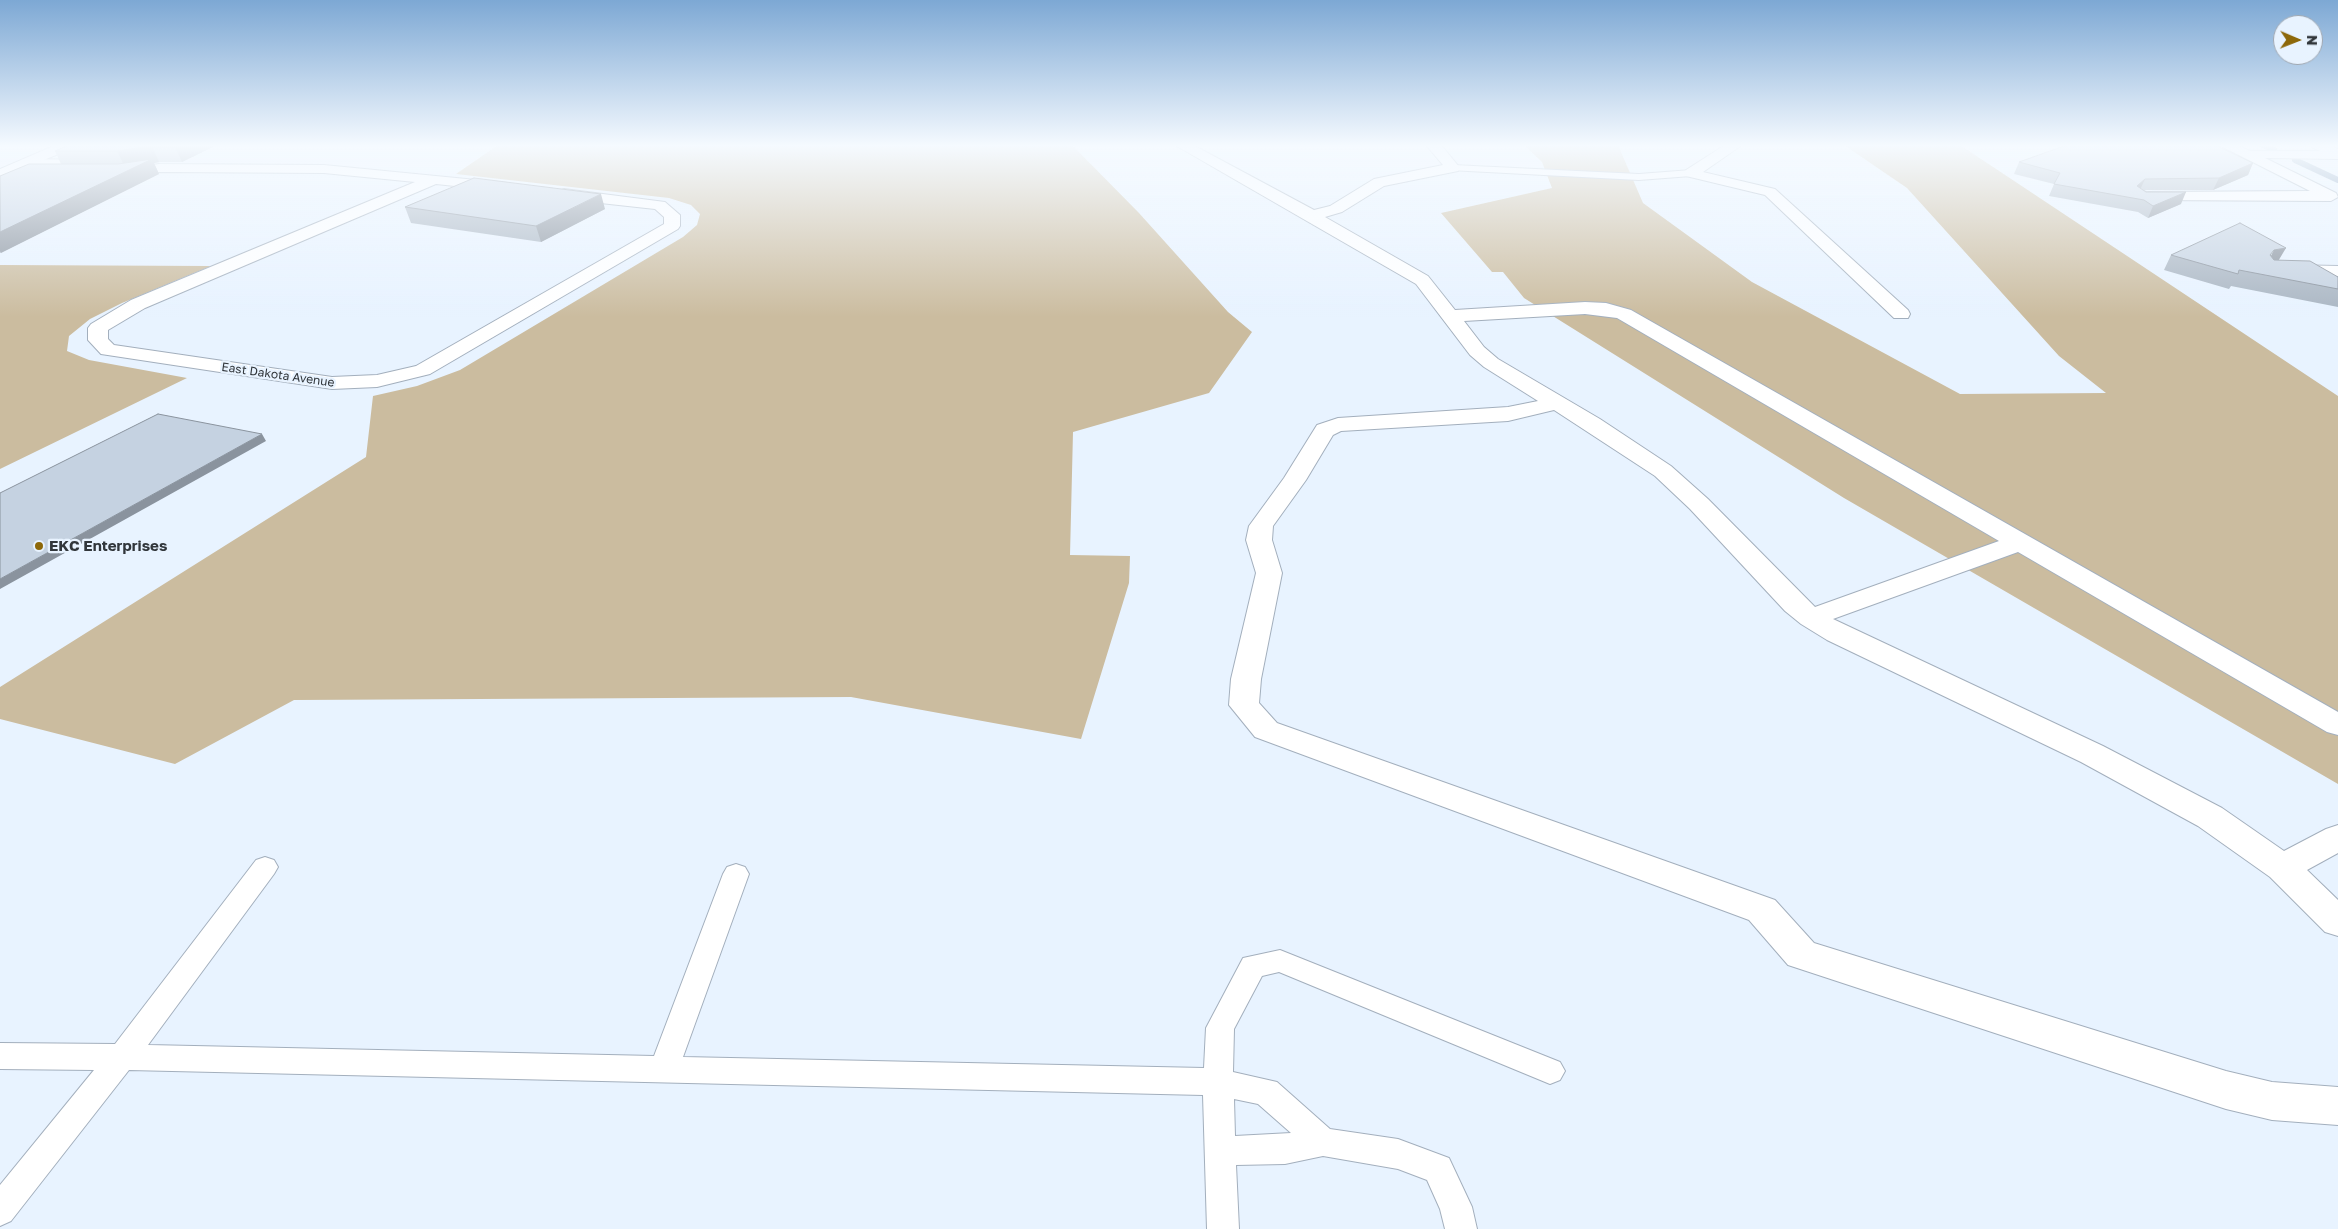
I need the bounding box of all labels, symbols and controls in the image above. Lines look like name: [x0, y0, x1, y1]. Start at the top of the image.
north arrow: [2273, 15, 2323, 65]
text: N: [2304, 35, 2321, 46]
street label: East Dakota Avenue: [221, 360, 335, 390]
place label: EKC Enterprises: [49, 537, 167, 555]
marker: EKC Enterprises: [33, 540, 45, 552]

